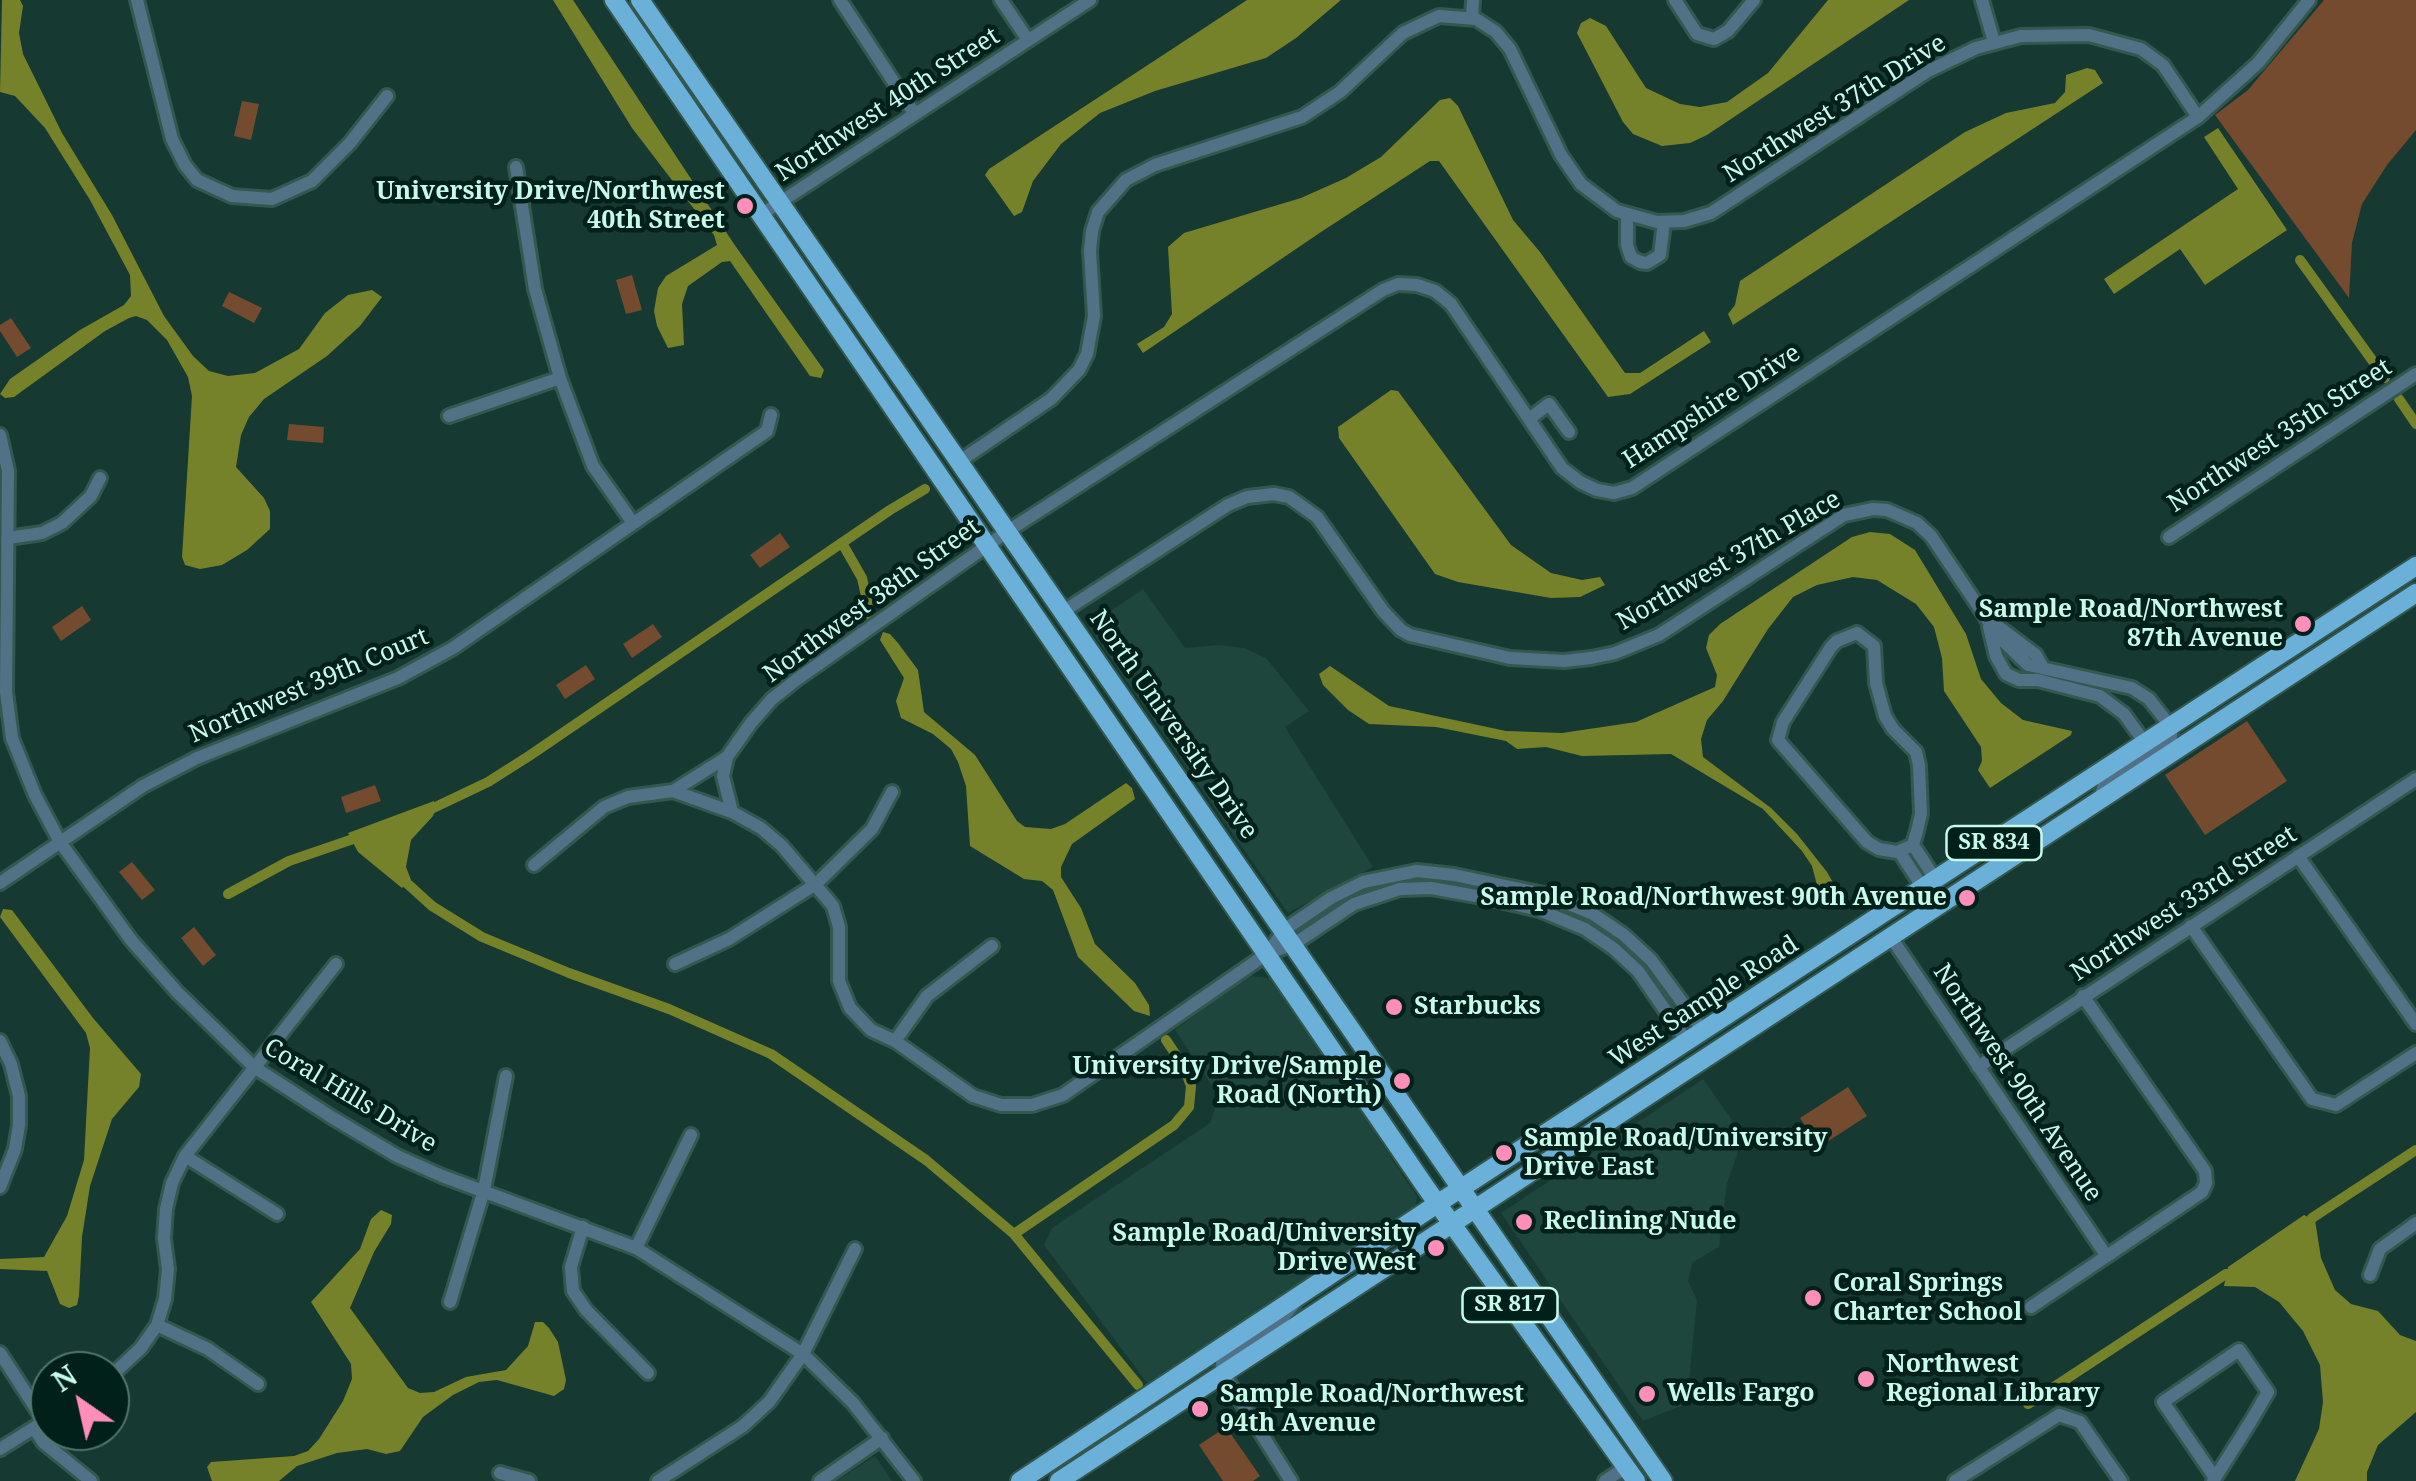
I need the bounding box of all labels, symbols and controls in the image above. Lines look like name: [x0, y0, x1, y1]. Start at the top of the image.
street label: Northwest 40th Street: [771, 22, 1005, 188]
street label: Northwest 37th Drive: [1718, 28, 1952, 190]
place label: University Drive/Northwest 40th Street: [376, 177, 725, 236]
marker: University Drive/Northwest 40th Street: [734, 195, 756, 217]
street label: Hampshire Drive: [1618, 338, 1806, 476]
street label: Northwest 35th Street: [2163, 353, 2397, 519]
street label: Northwest 37th Place: [1612, 485, 1846, 637]
street label: Northwest 38th Street: [758, 512, 986, 690]
place label: Sample Road/Northwest 87th Avenue: [1979, 595, 2283, 654]
street label: North University Drive: [1083, 605, 1263, 845]
marker: Sample Road/Northwest 87th Avenue: [2292, 613, 2314, 635]
street label: Northwest 39th Court: [185, 622, 433, 750]
street label: Northwest 33rd Street: [2066, 820, 2302, 988]
road number: SR 834: [1946, 826, 2042, 860]
place label: Sample Road/Northwest 90th Avenue: [1480, 883, 1947, 913]
marker: Sample Road/Northwest 90th Avenue: [1956, 887, 1978, 909]
street label: West Sample Road: [1604, 930, 1804, 1074]
street label: Northwest 90th Avenue: [1926, 959, 2108, 1207]
place label: Starbucks: [1414, 992, 1541, 1022]
marker: Starbucks: [1383, 996, 1405, 1018]
street label: Coral Hills Drive: [258, 1033, 442, 1159]
place label: University Drive/Sample Road (North): [1072, 1052, 1382, 1111]
marker: University Drive/Sample Road (North): [1391, 1070, 1413, 1092]
place label: Sample Road/University Drive East: [1524, 1124, 1828, 1183]
marker: Sample Road/University Drive East: [1493, 1142, 1515, 1164]
place label: Reclining Nude: [1544, 1207, 1736, 1237]
marker: Reclining Nude: [1513, 1211, 1535, 1233]
place label: Sample Road/University Drive West: [1112, 1219, 1416, 1278]
marker: Sample Road/University Drive West: [1425, 1237, 1447, 1259]
place label: Coral Springs Charter School: [1833, 1269, 2022, 1328]
marker: Coral Springs Charter School: [1802, 1287, 1824, 1309]
road number: SR 817: [1462, 1288, 1558, 1322]
place label: Northwest Regional Library: [1886, 1350, 2100, 1409]
north arrow: [30, 1351, 130, 1451]
text: N: [45, 1356, 84, 1400]
marker: Northwest Regional Library: [1855, 1368, 1877, 1390]
place label: Wells Fargo: [1667, 1379, 1815, 1409]
place label: Sample Road/Northwest 94th Avenue: [1220, 1380, 1524, 1439]
marker: Wells Fargo: [1636, 1383, 1658, 1405]
marker: Sample Road/Northwest 94th Avenue: [1189, 1398, 1211, 1420]

